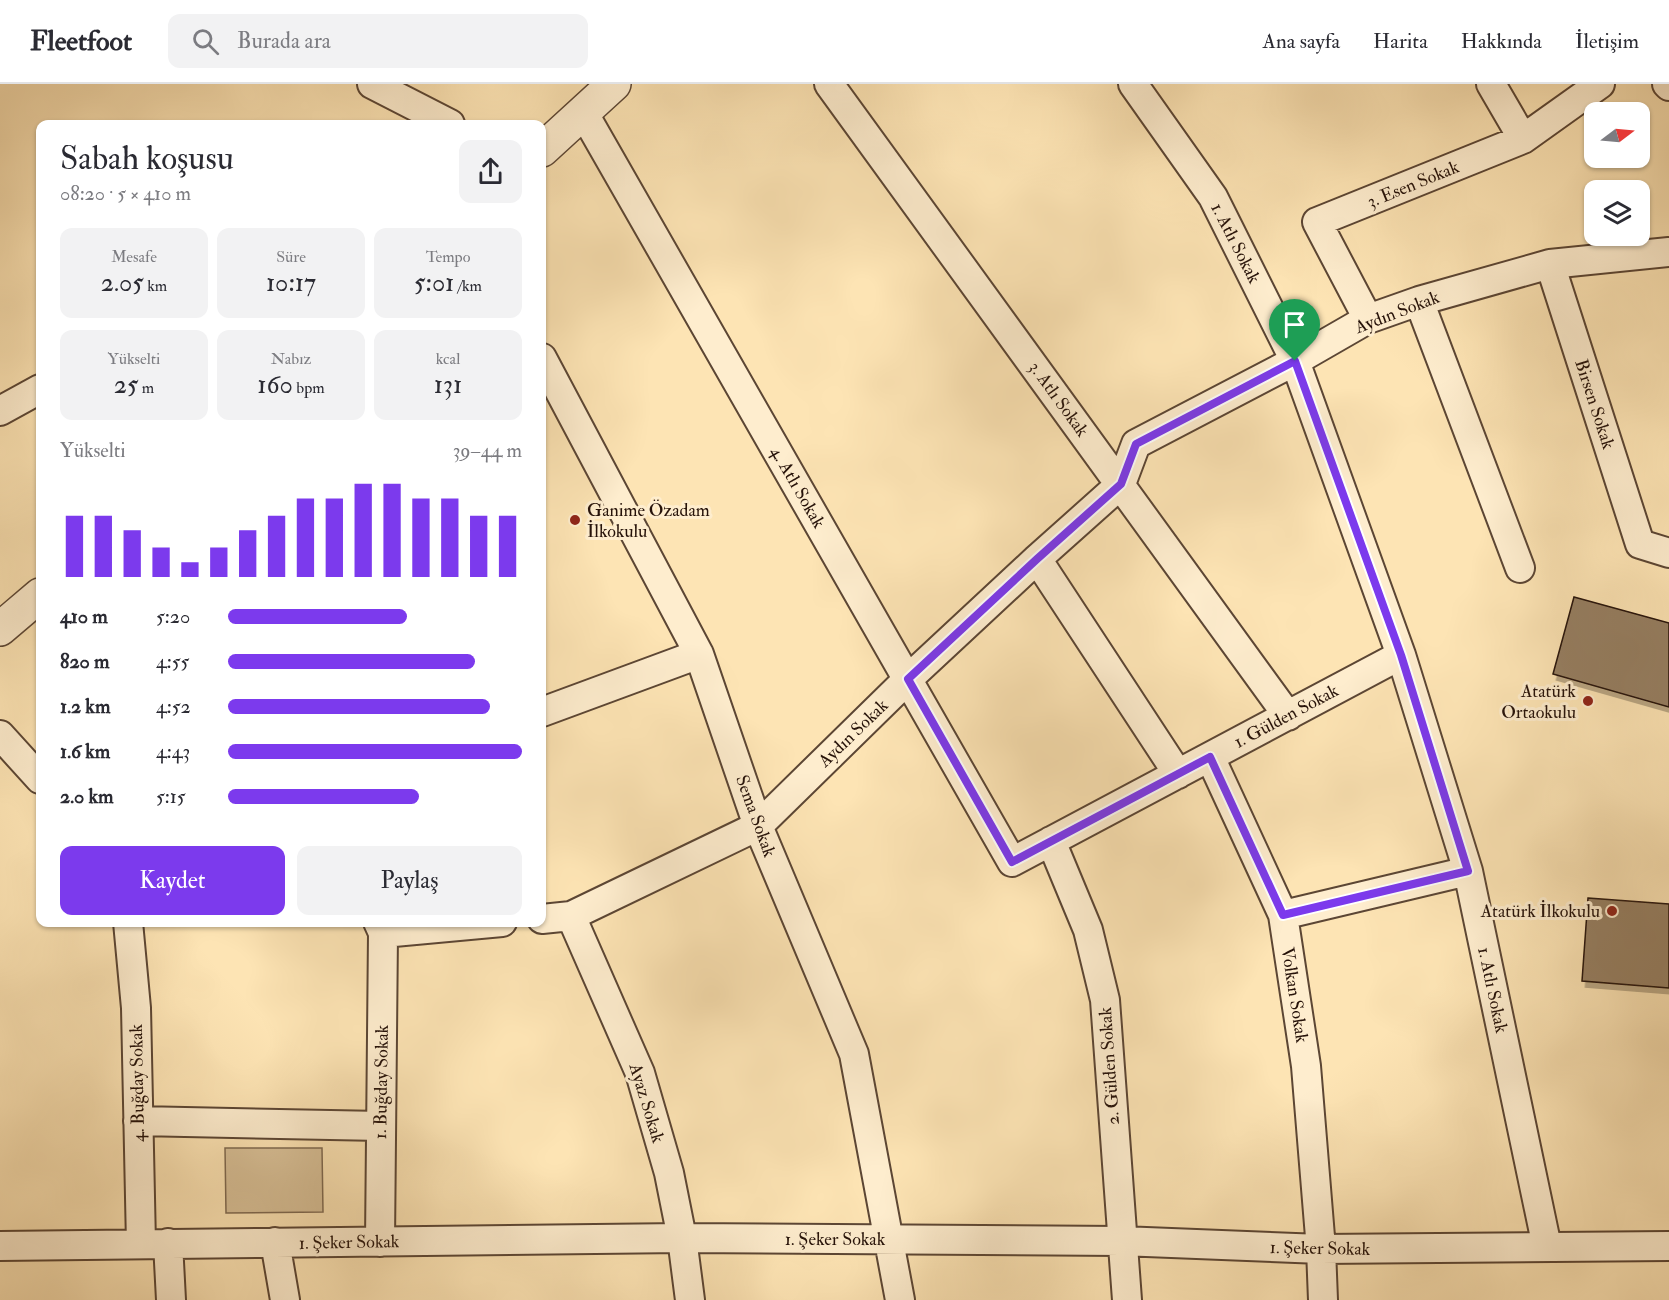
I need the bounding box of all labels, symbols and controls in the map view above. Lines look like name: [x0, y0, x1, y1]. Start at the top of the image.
search box: [168, 14, 588, 68]
text: Fleetfoot: [30, 24, 132, 59]
icon: search: [189, 25, 222, 58]
text: Burada ara: [237, 27, 331, 55]
text: Ana sayfa: [1263, 28, 1340, 55]
text: Harita: [1373, 28, 1428, 55]
text: Hakkında: [1461, 28, 1542, 55]
text: İletişim: [1575, 28, 1639, 55]
north arrow: [1584, 102, 1650, 168]
map controls: [1584, 102, 1650, 246]
text: Sabah koşusu: [60, 138, 234, 179]
button: share: [459, 140, 522, 203]
street label: 3. Esen Sokak: [1364, 155, 1463, 213]
button: layers: [1584, 180, 1650, 246]
text: 08:20 · 5 × 410 m: [60, 181, 191, 206]
street label: 1. Atlı Sokak: [1205, 199, 1266, 288]
text: Mesafe: [111, 247, 157, 267]
text: Süre: [276, 247, 306, 267]
text: Tempo: [426, 247, 470, 267]
text: 2.05: [101, 267, 144, 299]
text: 10:17: [266, 267, 316, 299]
text: 5:01: [414, 267, 454, 299]
text: km: [144, 276, 167, 296]
text: /km: [454, 276, 482, 296]
street label: Aydın Sokak: [1351, 286, 1443, 339]
pin: [1269, 299, 1320, 361]
icon: arrive: [1278, 308, 1311, 341]
text: Yükselti: [108, 349, 160, 369]
text: Nabız: [271, 349, 311, 369]
text: kcal: [436, 349, 460, 369]
street label: Birsen Sokak: [1569, 356, 1620, 452]
street label: 3. Atlı Sokak: [1024, 357, 1094, 442]
text: 25: [114, 369, 138, 401]
text: 160: [257, 369, 293, 401]
text: 131: [434, 369, 462, 401]
text: m: [138, 378, 154, 398]
text: bpm: [293, 378, 325, 398]
text: Yükselti: [60, 438, 126, 463]
text: 39–44 m: [453, 438, 522, 463]
street label: 4. Atlı Sokak: [765, 442, 830, 533]
place label: Ganime Özadam İlkokulu: [587, 499, 710, 543]
marker: Ganime Özadam İlkokulu: [568, 513, 582, 527]
text: 410 m: [60, 604, 108, 629]
text: 5:20: [156, 604, 190, 629]
text: 820 m: [60, 649, 110, 674]
text: 4:55: [156, 649, 189, 674]
street label: 1. Gülden Sokak: [1230, 679, 1343, 754]
place label: Atatürk Ortaokulu: [1501, 680, 1576, 724]
text: 1.2 km: [60, 694, 110, 719]
text: 4:52: [156, 694, 191, 719]
street label: Aydın Sokak: [813, 694, 893, 773]
marker: Atatürk Ortaokulu: [1581, 694, 1595, 708]
text: 1.6 km: [60, 739, 110, 764]
text: 4:43: [156, 739, 190, 764]
street label: Sema Sokak: [730, 772, 781, 861]
text: 2.0 km: [60, 784, 114, 809]
text: 5:15: [156, 784, 186, 809]
button: Kaydet: [60, 846, 285, 915]
button: Paylaş: [297, 846, 522, 915]
place label: Atatürk İlkokulu: [1480, 900, 1600, 923]
marker: Atatürk İlkokulu: [1605, 904, 1619, 918]
street label: 1. Atlı Sokak: [1472, 945, 1513, 1036]
street label: Volkan Sokak: [1276, 946, 1313, 1045]
street label: 2. Gülden Sokak: [1094, 1006, 1125, 1126]
street label: 4. Buğday Sokak: [125, 1023, 150, 1142]
street label: 1. Buğday Sokak: [369, 1024, 394, 1139]
street label: Ayaz Sokak: [623, 1060, 670, 1146]
street label: 1. Şeker Sokak: [785, 1228, 886, 1251]
street label: 1. Şeker Sokak: [298, 1230, 400, 1255]
street label: 1. Şeker Sokak: [1269, 1236, 1371, 1261]

